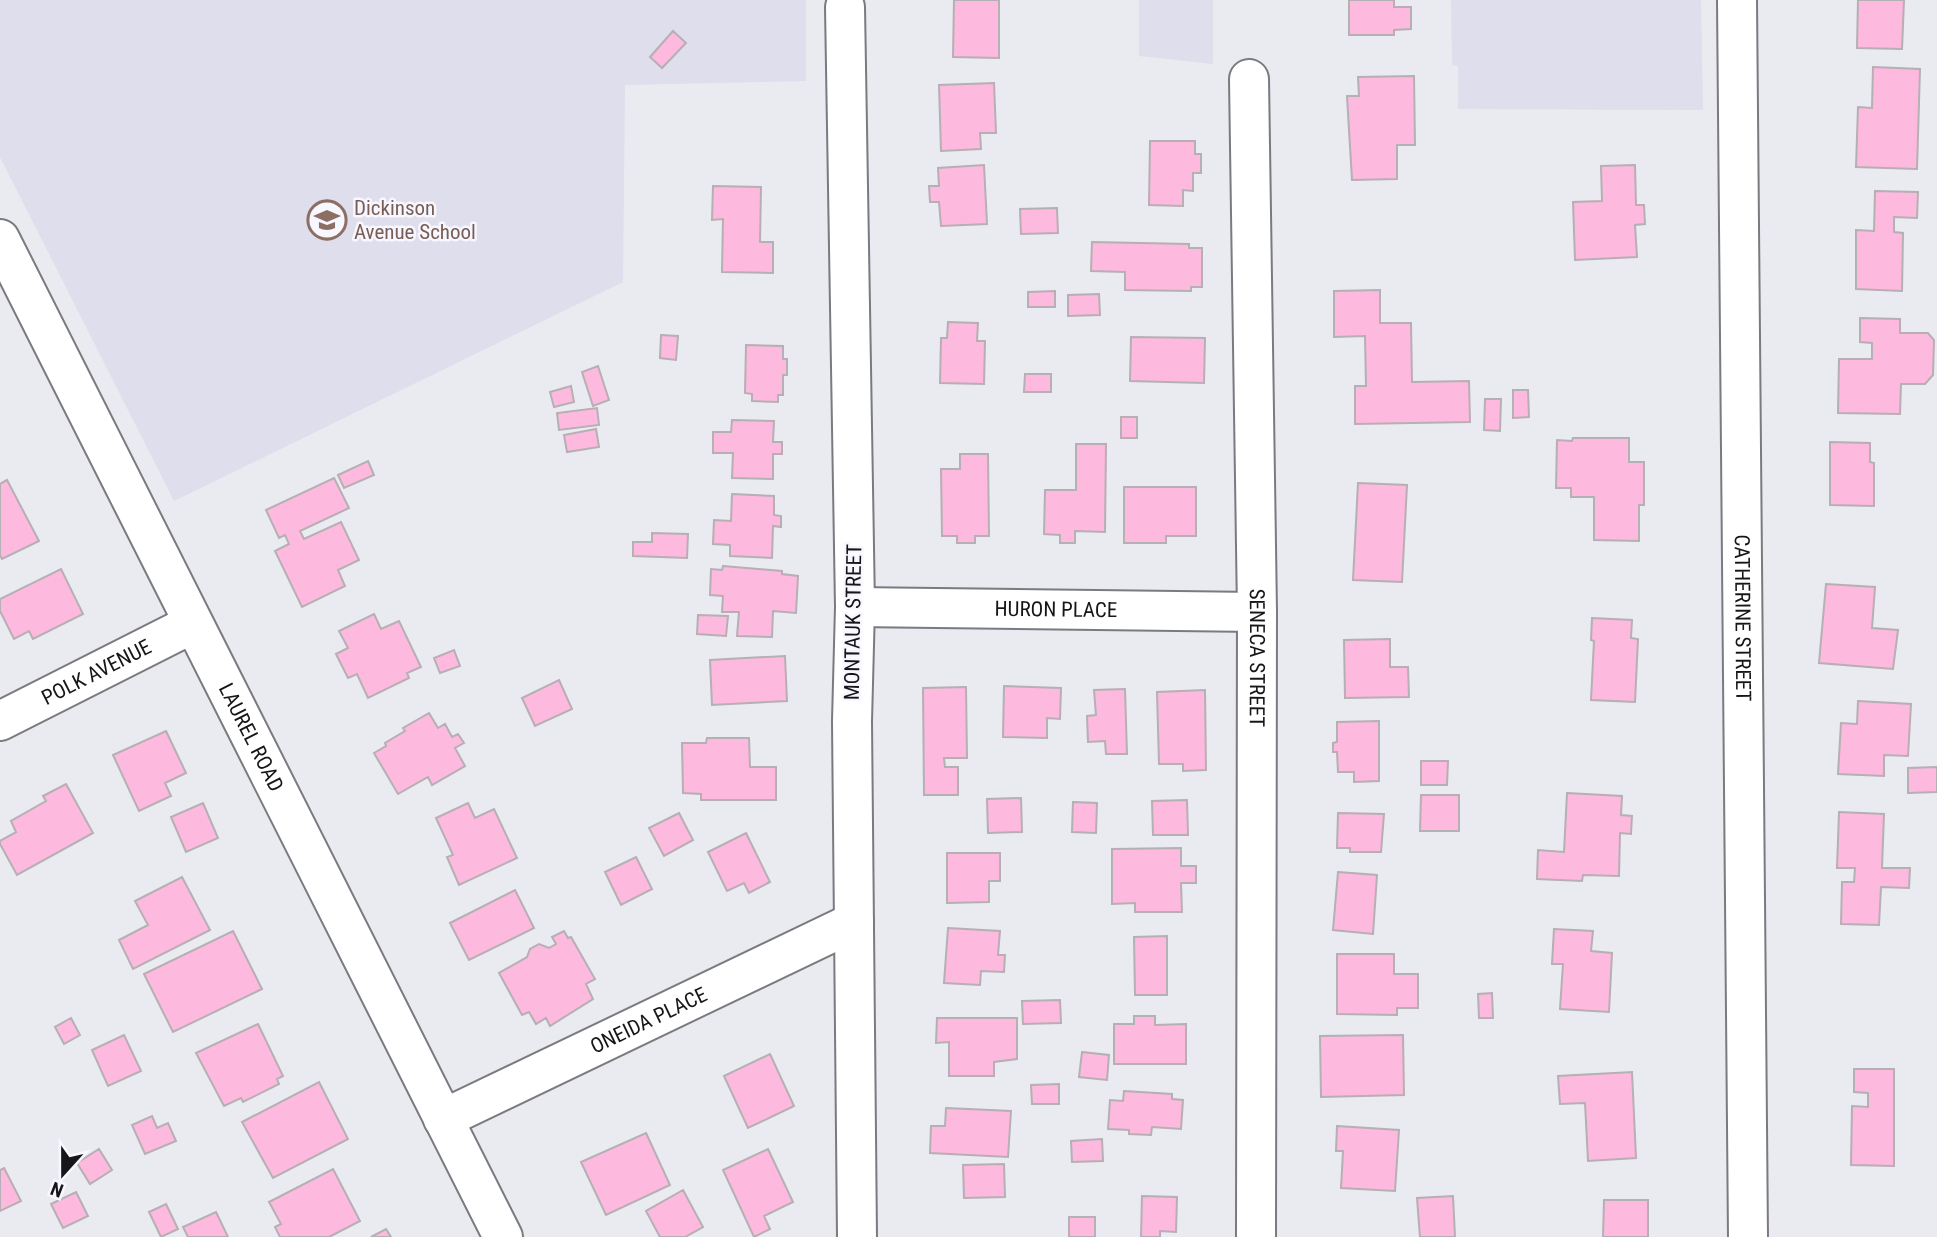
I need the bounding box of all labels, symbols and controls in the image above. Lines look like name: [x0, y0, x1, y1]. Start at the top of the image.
place label: Dickinson Avenue School: [354, 196, 476, 244]
school or university icon: Dickinson Avenue School: [306, 199, 348, 241]
street label: CATHERINE STREET: [1730, 534, 1755, 702]
street label: MONTAUK STREET: [840, 544, 866, 700]
street label: SENECA STREET: [1245, 588, 1269, 727]
street label: HURON PLACE: [995, 597, 1117, 622]
street label: POLK AVENUE: [38, 635, 155, 710]
street label: LAUREL ROAD: [214, 679, 288, 795]
street label: ONEIDA PLACE: [586, 982, 711, 1059]
north arrow: [28, 1139, 98, 1209]
text: N: [48, 1177, 67, 1202]

